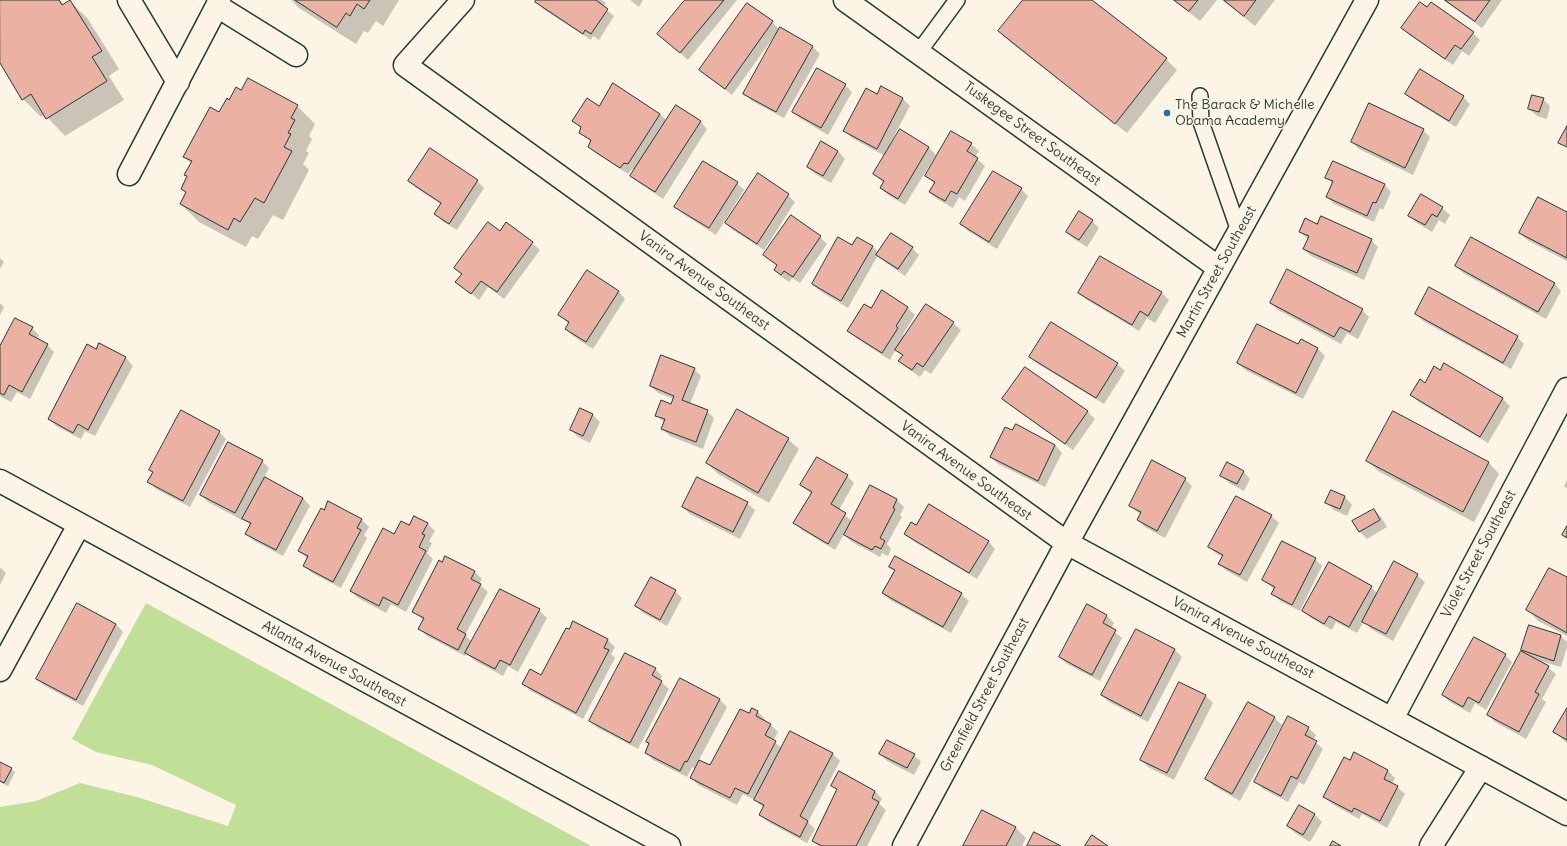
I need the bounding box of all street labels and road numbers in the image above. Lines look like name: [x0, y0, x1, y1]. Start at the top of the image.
street label: Tuskegee Street Southeast: [960, 79, 1104, 189]
street label: Martin Street Southeast: [1174, 203, 1260, 341]
street label: Vanira Avenue Southeast: [635, 228, 773, 334]
street label: Vanira Avenue Southeast: [897, 418, 1035, 524]
street label: Violet Street Southeast: [1438, 487, 1520, 621]
street label: Vanira Avenue Southeast: [1169, 594, 1317, 682]
street label: Greenfield Street Southeast: [937, 615, 1033, 775]
street label: Atlanta Avenue Southeast: [259, 617, 409, 711]

